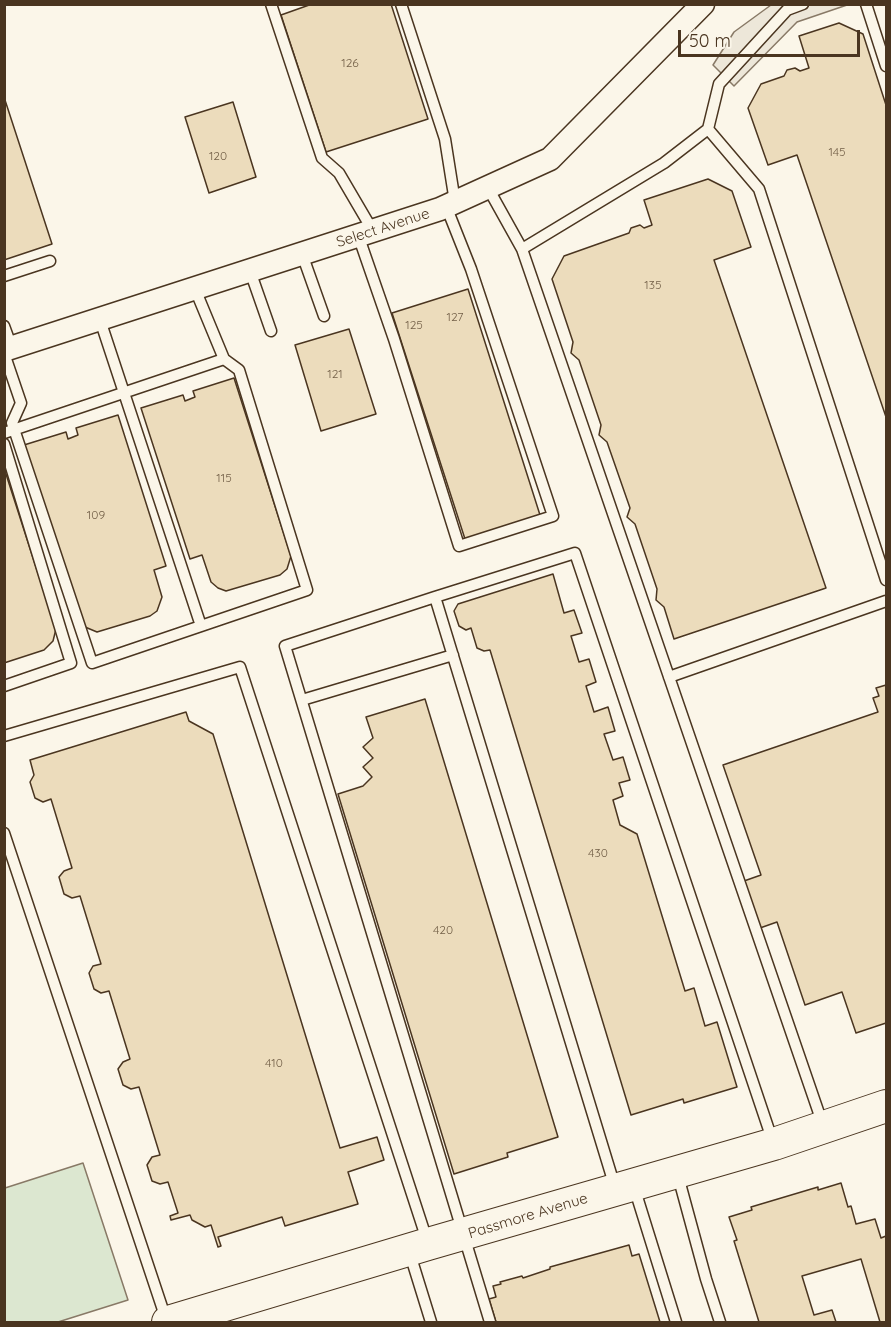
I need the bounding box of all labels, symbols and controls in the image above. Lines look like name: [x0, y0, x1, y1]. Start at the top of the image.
scale bar: [681, 18, 862, 56]
text: 50 m: [689, 29, 731, 52]
house number: 126: [341, 56, 359, 70]
house number: 145: [828, 145, 846, 159]
house number: 120: [209, 149, 227, 163]
street label: Select Avenue: [334, 204, 432, 252]
house number: 135: [644, 278, 662, 292]
house number: 127: [446, 310, 464, 324]
house number: 125: [405, 318, 423, 332]
house number: 121: [327, 367, 343, 381]
house number: 115: [216, 471, 232, 485]
house number: 109: [87, 508, 105, 522]
house number: 430: [588, 846, 608, 860]
house number: 420: [433, 923, 453, 937]
house number: 410: [265, 1056, 283, 1070]
street label: Passmore Avenue: [466, 1189, 590, 1243]

